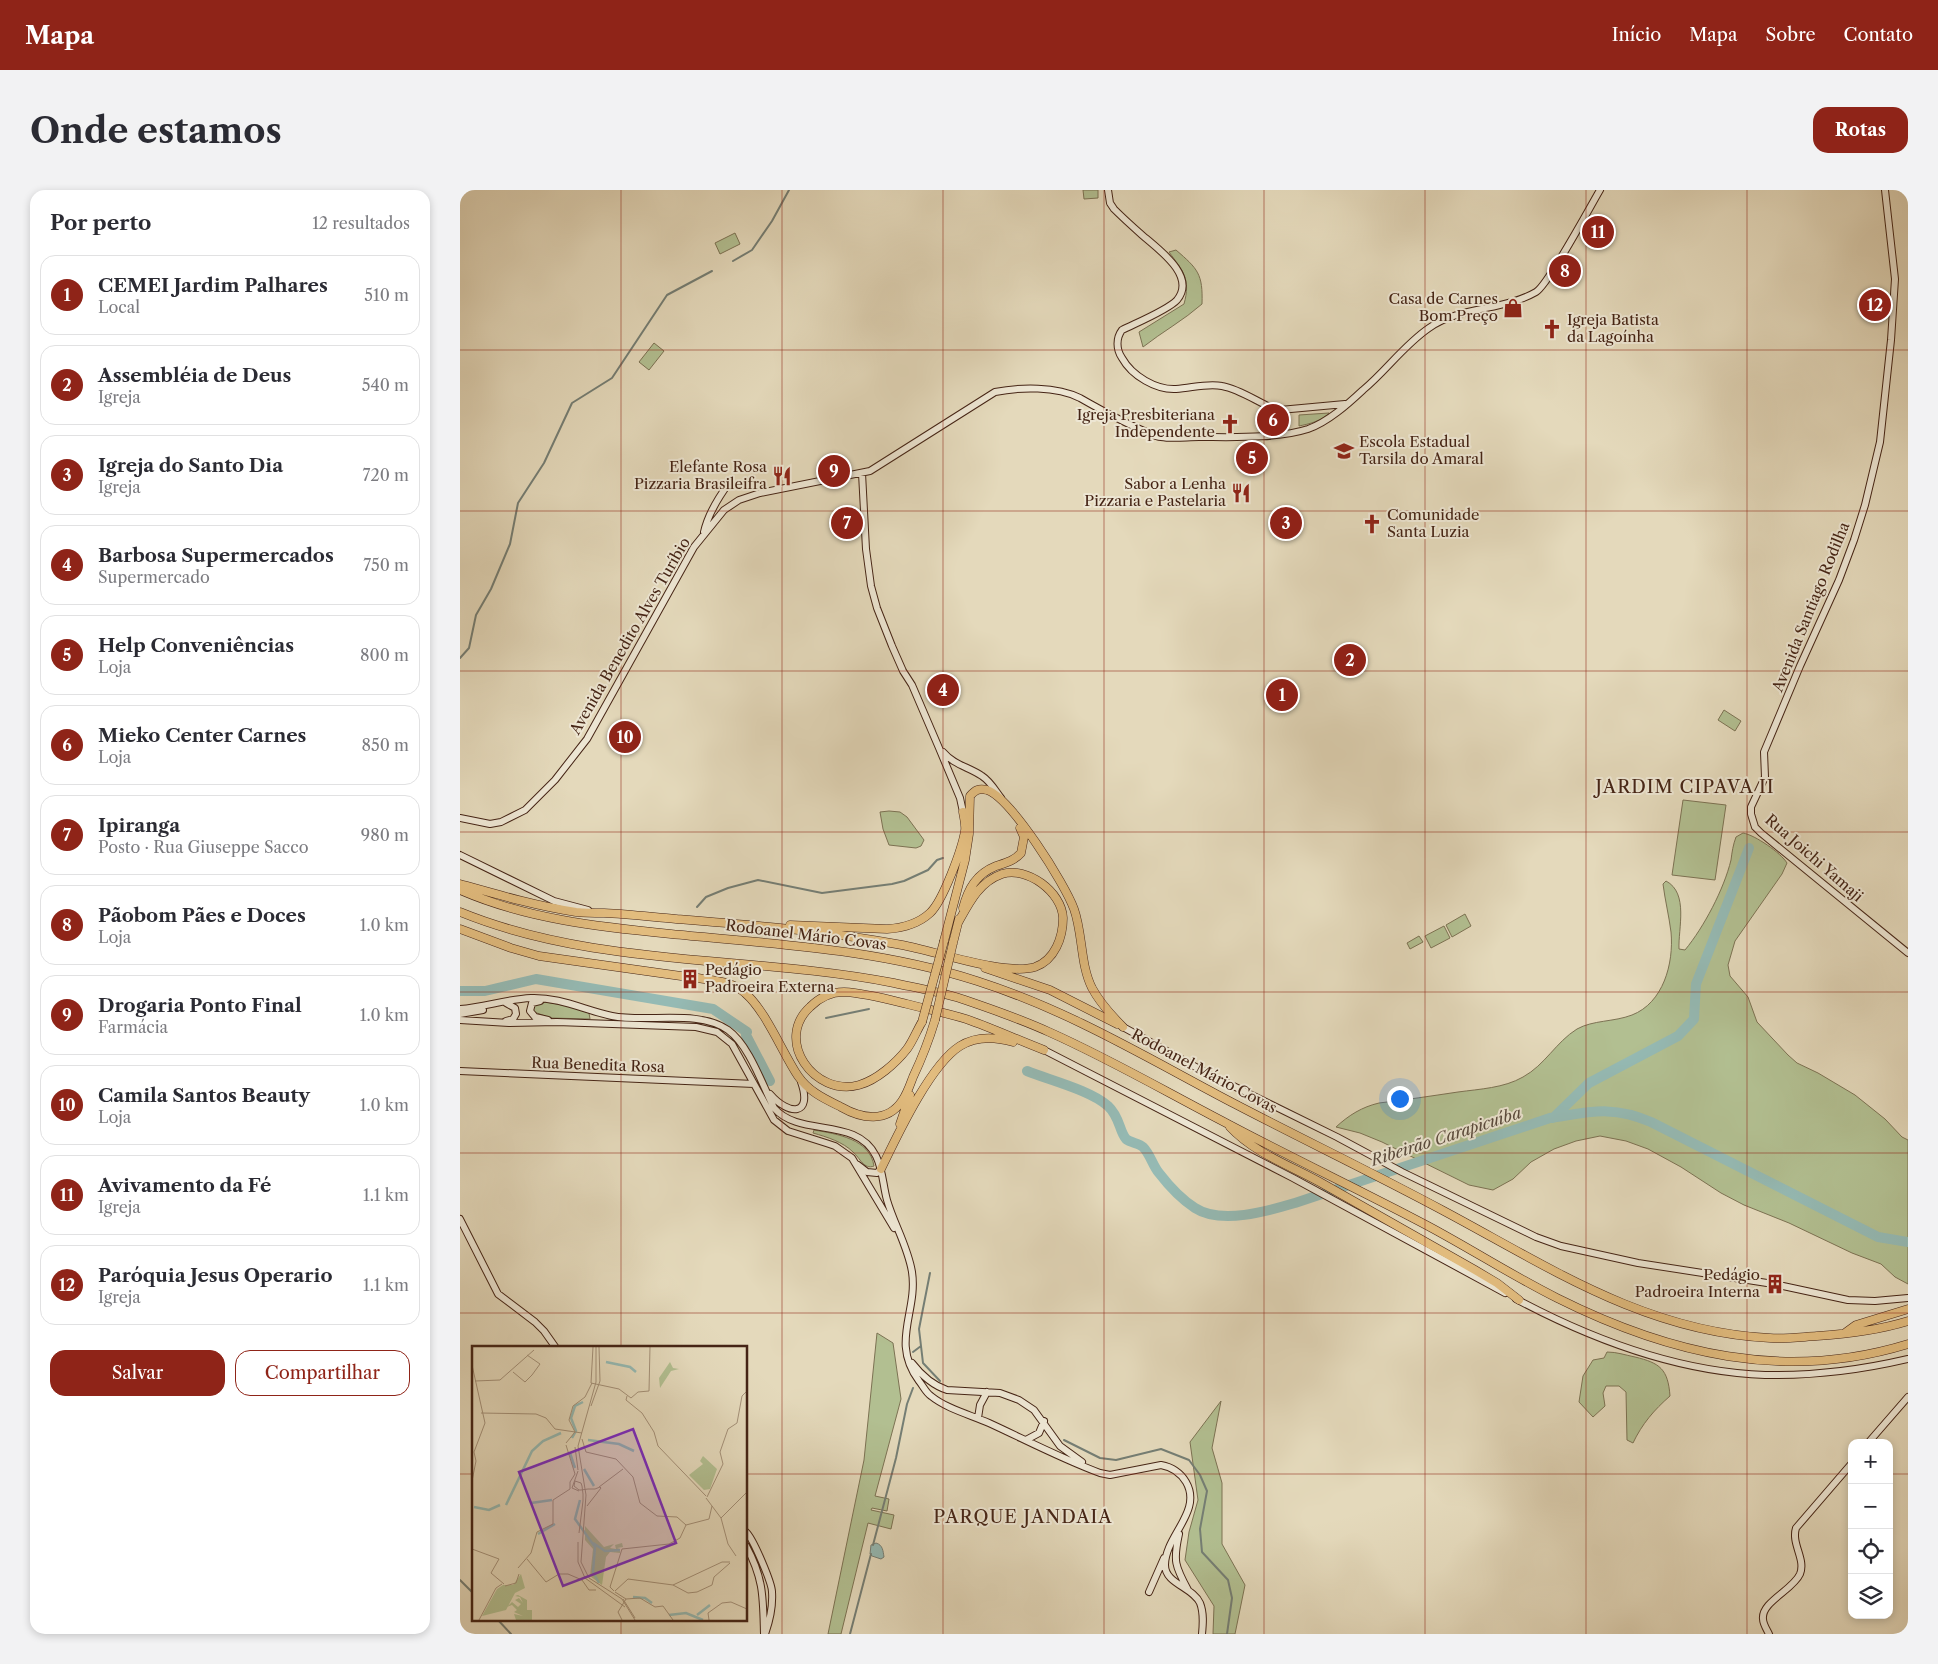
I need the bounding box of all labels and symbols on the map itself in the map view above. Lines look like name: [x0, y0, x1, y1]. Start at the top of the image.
pin: 11: [1582, 213, 1614, 251]
pin: 8: [1549, 252, 1581, 290]
pin: 12: [1859, 286, 1891, 324]
place label: Casa de Carnes Bom Preço: [1389, 289, 1498, 325]
shop icon: Casa de Carnes Bom Preço: [1502, 297, 1524, 319]
place label: Igreja Batista da Lagoínha: [1567, 310, 1659, 346]
church icon: Igreja Batista da Lagoínha: [1541, 318, 1563, 340]
pin: 6: [1257, 401, 1289, 439]
place label: Igreja Presbiteriana Independente: [1077, 405, 1215, 441]
church icon: Igreja Presbiteriana Independente: [1219, 413, 1241, 435]
place label: Escola Estadual Tarsila do Amaral: [1359, 432, 1484, 468]
pin: 5: [1236, 439, 1268, 477]
school or university icon: Escola Estadual Tarsila do Amaral: [1333, 440, 1355, 462]
pin: 9: [818, 452, 850, 490]
place label: Elefante Rosa Pizzaria Brasileifra: [634, 457, 767, 493]
restaurant icon: Elefante Rosa Pizzaria Brasileifra: [771, 465, 793, 487]
place label: Sabor a Lenha Pizzaria e Pastelaria: [1084, 474, 1226, 510]
restaurant icon: Sabor a Lenha Pizzaria e Pastelaria: [1230, 482, 1252, 504]
pin: 7: [831, 504, 863, 542]
pin: 3: [1270, 504, 1302, 542]
place label: Comunidade Santa Luzia: [1387, 505, 1480, 541]
church icon: Comunidade Santa Luzia: [1361, 513, 1383, 535]
street label: Avenida Santiago Rodilha: [1767, 519, 1853, 696]
street label: Avenida Benedito Alves Turíbio: [565, 534, 694, 739]
pin: 2: [1334, 641, 1366, 679]
pin: 4: [927, 671, 959, 709]
pin: 1: [1266, 676, 1298, 714]
pin: 10: [609, 718, 641, 756]
district label: JARDIM CIPAVA II: [1592, 776, 1775, 798]
street label: Rua Joichi Yamaji: [1761, 810, 1868, 906]
street label: Rodoanel Mário Covas: [724, 915, 888, 954]
place label: Pedágio Padroeira Externa: [705, 960, 834, 996]
building icon: Pedágio Padroeira Externa: [679, 968, 701, 990]
street label: Rodoanel Mário Covas: [1128, 1024, 1280, 1117]
street label: Rua Benedita Rosa: [531, 1053, 665, 1076]
your location: [1387, 1086, 1413, 1112]
water label: Ribeirão Carapicuíba: [1366, 1102, 1524, 1170]
place label: Pedágio Padroeira Interna: [1635, 1265, 1760, 1301]
building icon: Pedágio Padroeira Interna: [1764, 1273, 1786, 1295]
inset map: [472, 1346, 748, 1622]
district label: PARQUE JANDAIA: [933, 1506, 1113, 1528]

